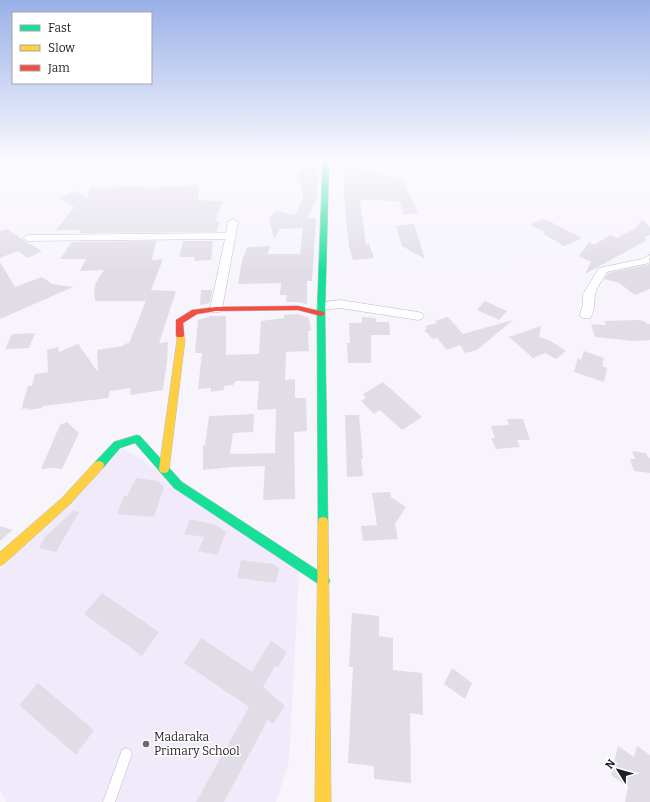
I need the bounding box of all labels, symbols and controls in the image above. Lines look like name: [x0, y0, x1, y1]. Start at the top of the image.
legend: [12, 12, 152, 84]
text: Fast: [48, 21, 72, 35]
text: Slow: [48, 41, 75, 55]
text: Jam: [47, 61, 70, 75]
place label: Madaraka Primary School: [154, 730, 240, 758]
marker: Madaraka Primary School: [141, 739, 151, 749]
north arrow: [598, 750, 638, 790]
text: N: [603, 757, 618, 772]

